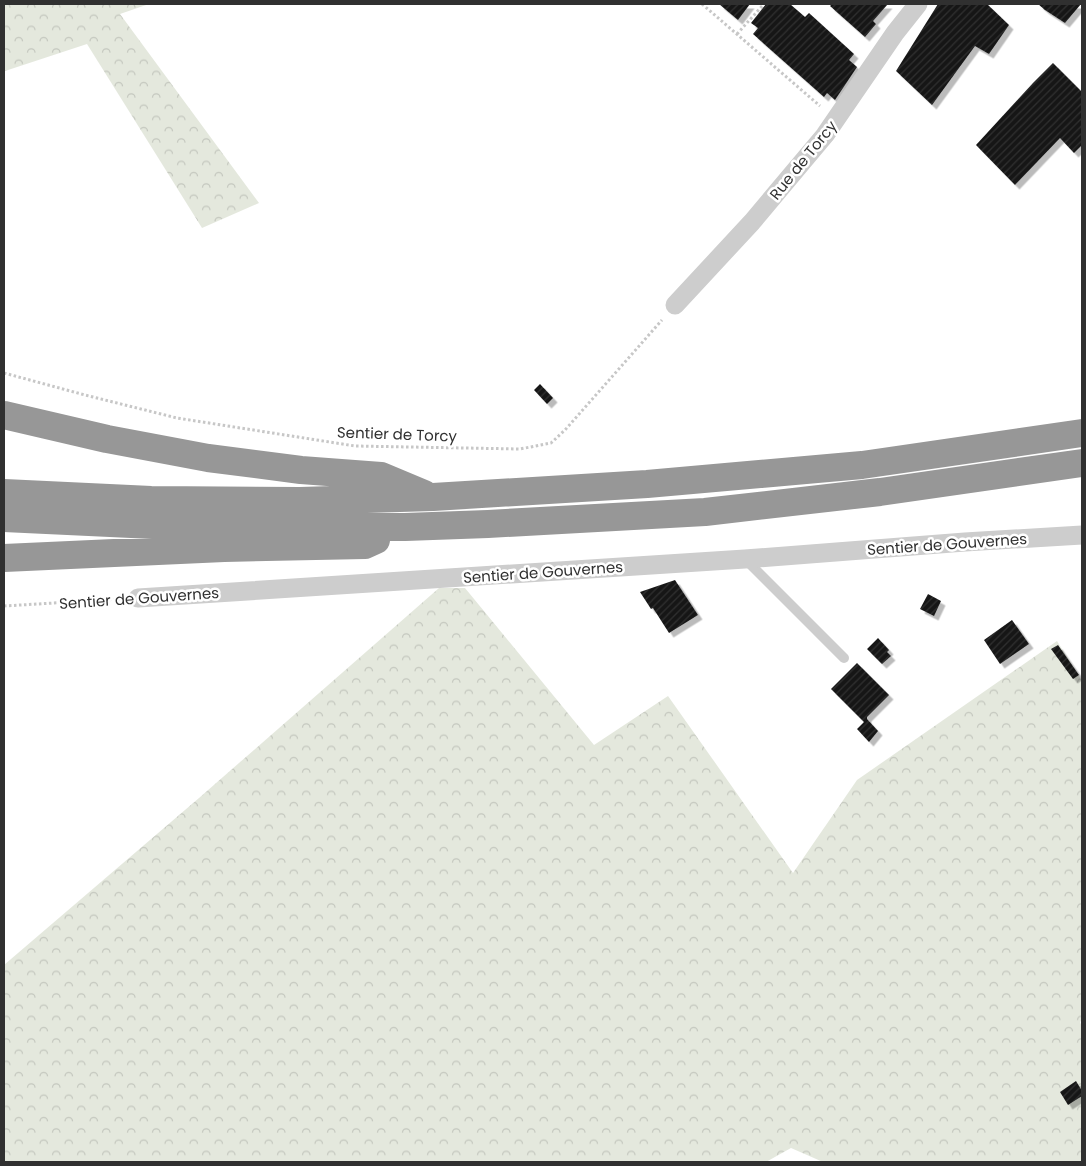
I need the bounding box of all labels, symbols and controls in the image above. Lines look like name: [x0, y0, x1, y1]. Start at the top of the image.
street label: Rue de Torcy: [765, 116, 842, 204]
street label: Sentier de Torcy: [337, 421, 458, 447]
street label: Sentier de Gouvernes: [866, 528, 1028, 560]
street label: Sentier de Gouvernes: [462, 556, 624, 588]
street label: Sentier de Gouvernes: [58, 582, 220, 614]

